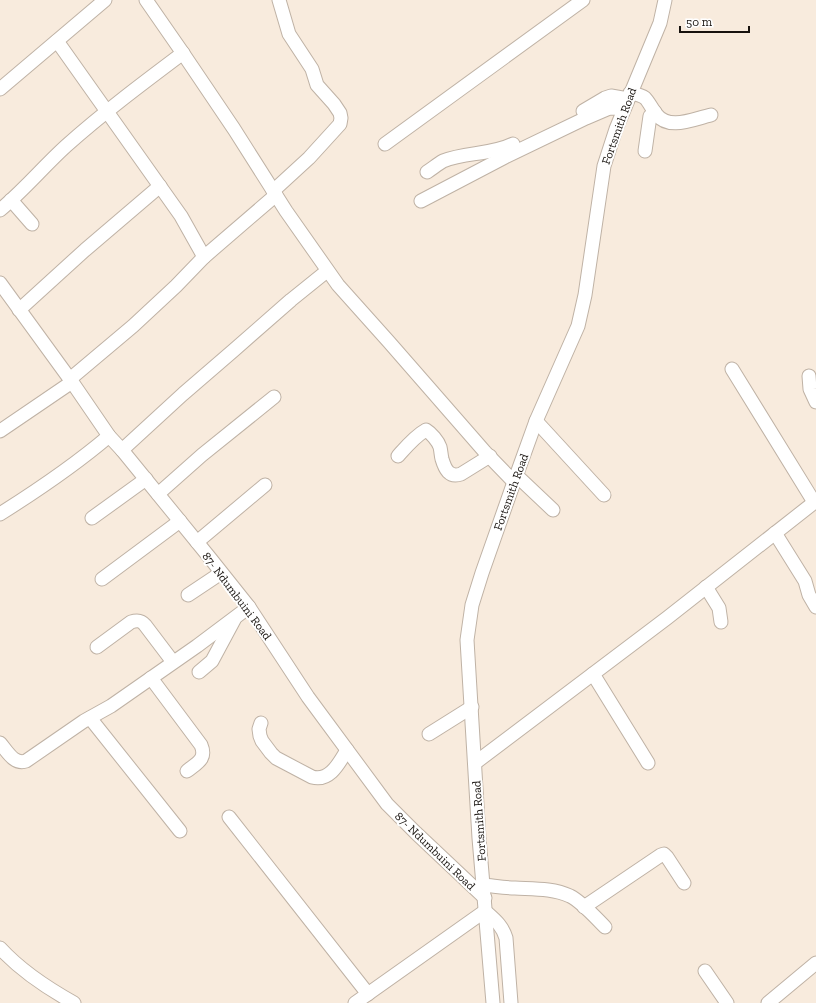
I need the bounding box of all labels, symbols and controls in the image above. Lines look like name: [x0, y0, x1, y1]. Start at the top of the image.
scale bar: [680, 8, 749, 34]
text: 50 m: [686, 15, 713, 29]
street label: Fortsmith Road: [599, 85, 640, 166]
street label: Fortsmith Road: [491, 451, 532, 532]
street label: 87- Ndumbuini Road: [199, 549, 275, 643]
street label: Fortsmith Road: [469, 780, 489, 862]
street label: 87- Ndumbuini Road: [392, 809, 478, 893]

